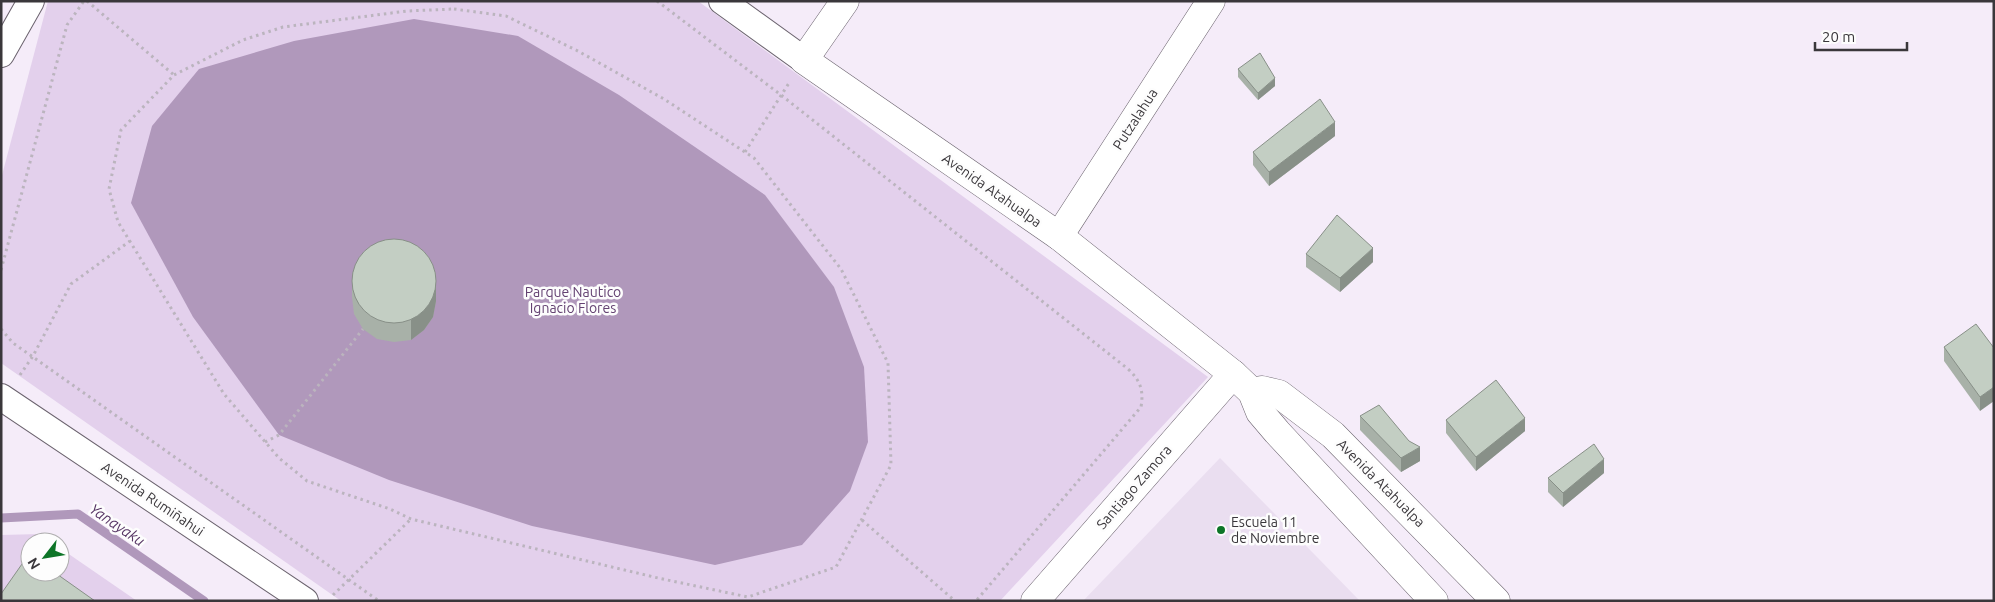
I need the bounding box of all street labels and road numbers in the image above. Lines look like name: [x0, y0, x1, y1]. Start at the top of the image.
street label: Putzalahua: [1109, 85, 1161, 153]
street label: Avenida Atahualpa: [939, 150, 1045, 230]
street label: Avenida Atahualpa: [1334, 436, 1428, 530]
street label: Santiago Zamora: [1093, 442, 1175, 532]
street label: Avenida Rumiñahui: [99, 459, 207, 539]

